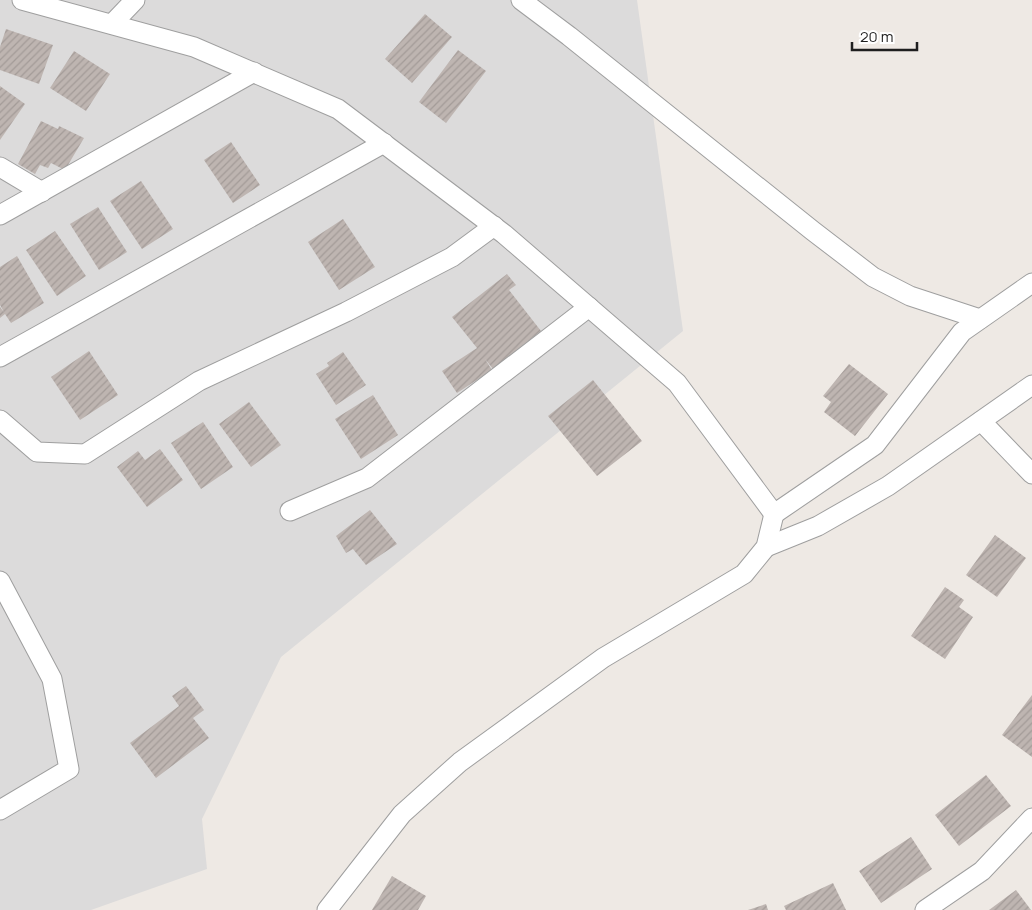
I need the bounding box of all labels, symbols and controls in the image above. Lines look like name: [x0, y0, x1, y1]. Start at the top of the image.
scale bar: [852, 20, 917, 52]
text: 20 m: [860, 26, 893, 47]

